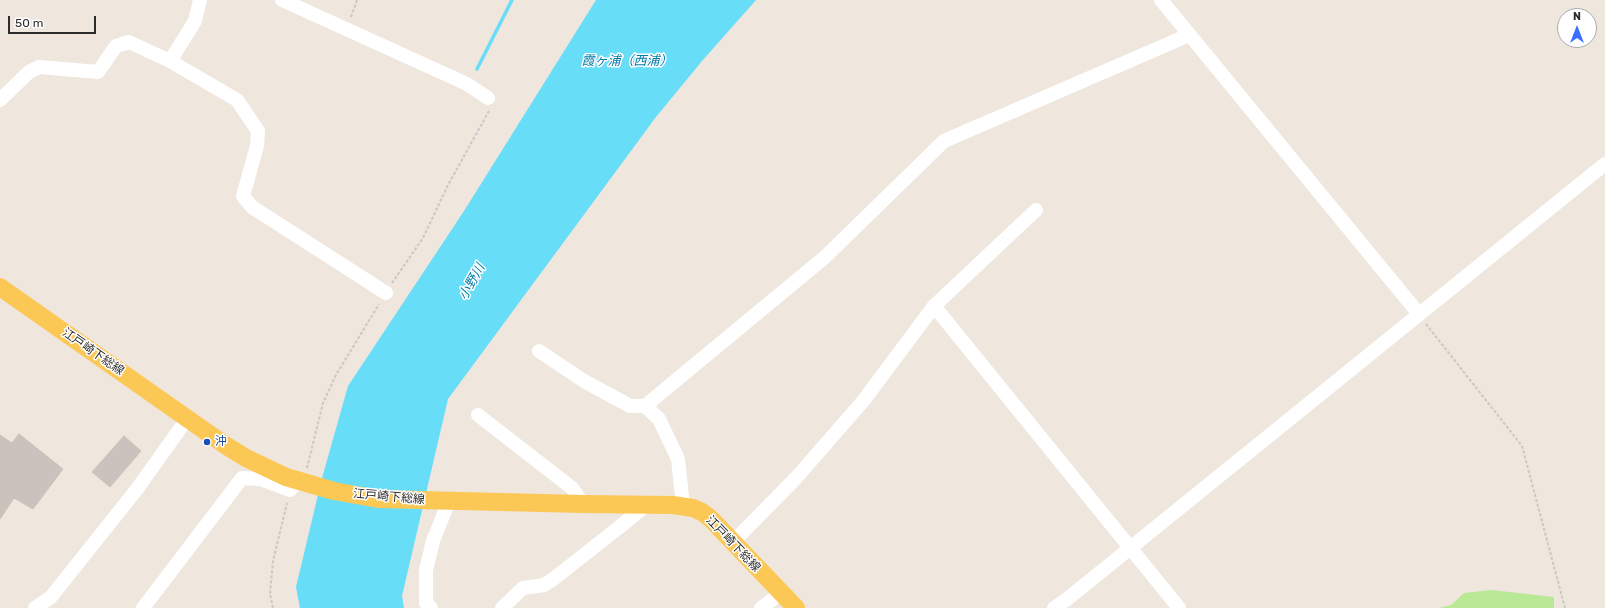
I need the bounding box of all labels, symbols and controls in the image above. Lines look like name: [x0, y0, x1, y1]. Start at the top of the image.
scale bar: [10, 8, 98, 34]
north arrow: [1557, 8, 1597, 48]
text: N: [1573, 10, 1581, 23]
text: 50 m: [15, 16, 43, 30]
water label: 霞ヶ浦（西浦）: [582, 53, 672, 69]
water label: 小野川: [456, 261, 488, 303]
street label: 江戸崎下総線: [59, 325, 127, 379]
place label: 沖: [215, 435, 227, 449]
marker: 沖: [202, 437, 212, 447]
street label: 江戸崎下総線: [353, 487, 425, 507]
street label: 江戸崎下総線: [703, 513, 763, 575]

